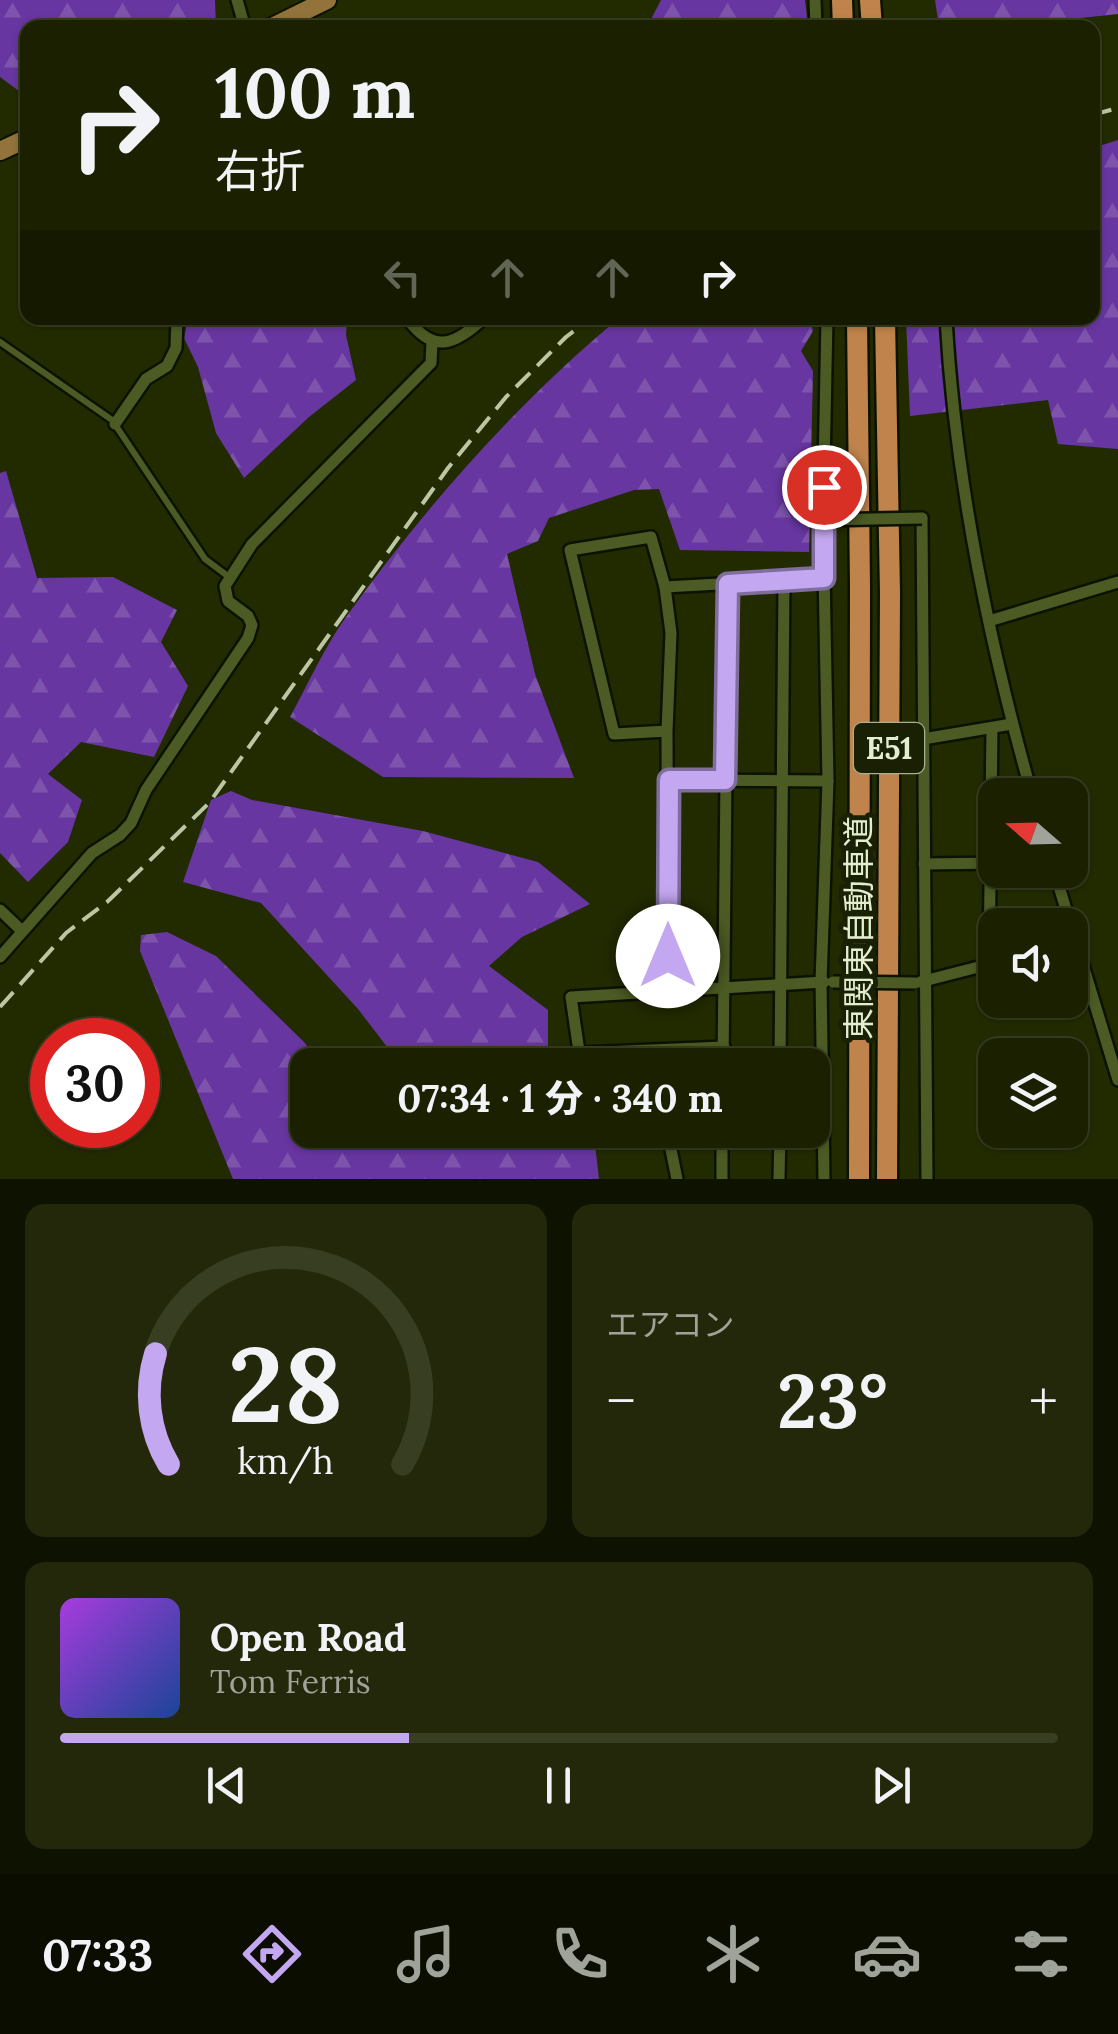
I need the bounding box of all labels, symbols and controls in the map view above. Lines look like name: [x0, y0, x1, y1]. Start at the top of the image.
text: 100 m: [215, 48, 415, 137]
icon: right: [50, 60, 180, 190]
text: 右折: [215, 142, 305, 199]
icon: left: [375, 250, 430, 305]
icon: ahead: [480, 250, 535, 305]
icon: ahead: [585, 250, 640, 305]
icon: right: [690, 250, 745, 305]
pin: [782, 445, 867, 530]
icon: arrive: [797, 460, 852, 515]
road number: E51: [854, 723, 924, 773]
north arrow: [978, 778, 1088, 888]
map controls: [978, 778, 1088, 1148]
street label: 東関東自動車道: [838, 816, 879, 1040]
position arrow: [616, 904, 720, 1008]
button: sound: [978, 908, 1088, 1018]
speed limit sign: 30: [30, 1018, 160, 1148]
button: layers: [978, 1038, 1088, 1148]
text: 07:34 · 1 分 · 340 m: [397, 1074, 723, 1122]
text: エアコン: [607, 1304, 735, 1345]
text: 28: [228, 1317, 343, 1450]
text: 23°: [777, 1353, 888, 1449]
text: −: [607, 1366, 636, 1436]
text: +: [1029, 1366, 1058, 1436]
text: km/h: [237, 1438, 334, 1484]
text: Open Road: [210, 1613, 406, 1661]
text: Tom Ferris: [210, 1661, 371, 1702]
icon: previous: [199, 1758, 254, 1813]
icon: pause: [531, 1758, 586, 1813]
icon: next: [864, 1758, 919, 1813]
icon: directions: [237, 1919, 307, 1989]
icon: music: [391, 1919, 461, 1989]
icon: phone: [545, 1919, 615, 1989]
icon: climate: [698, 1919, 768, 1989]
icon: car: [852, 1919, 922, 1989]
icon: filters: [1006, 1919, 1076, 1989]
text: 07:33: [42, 1926, 153, 1983]

